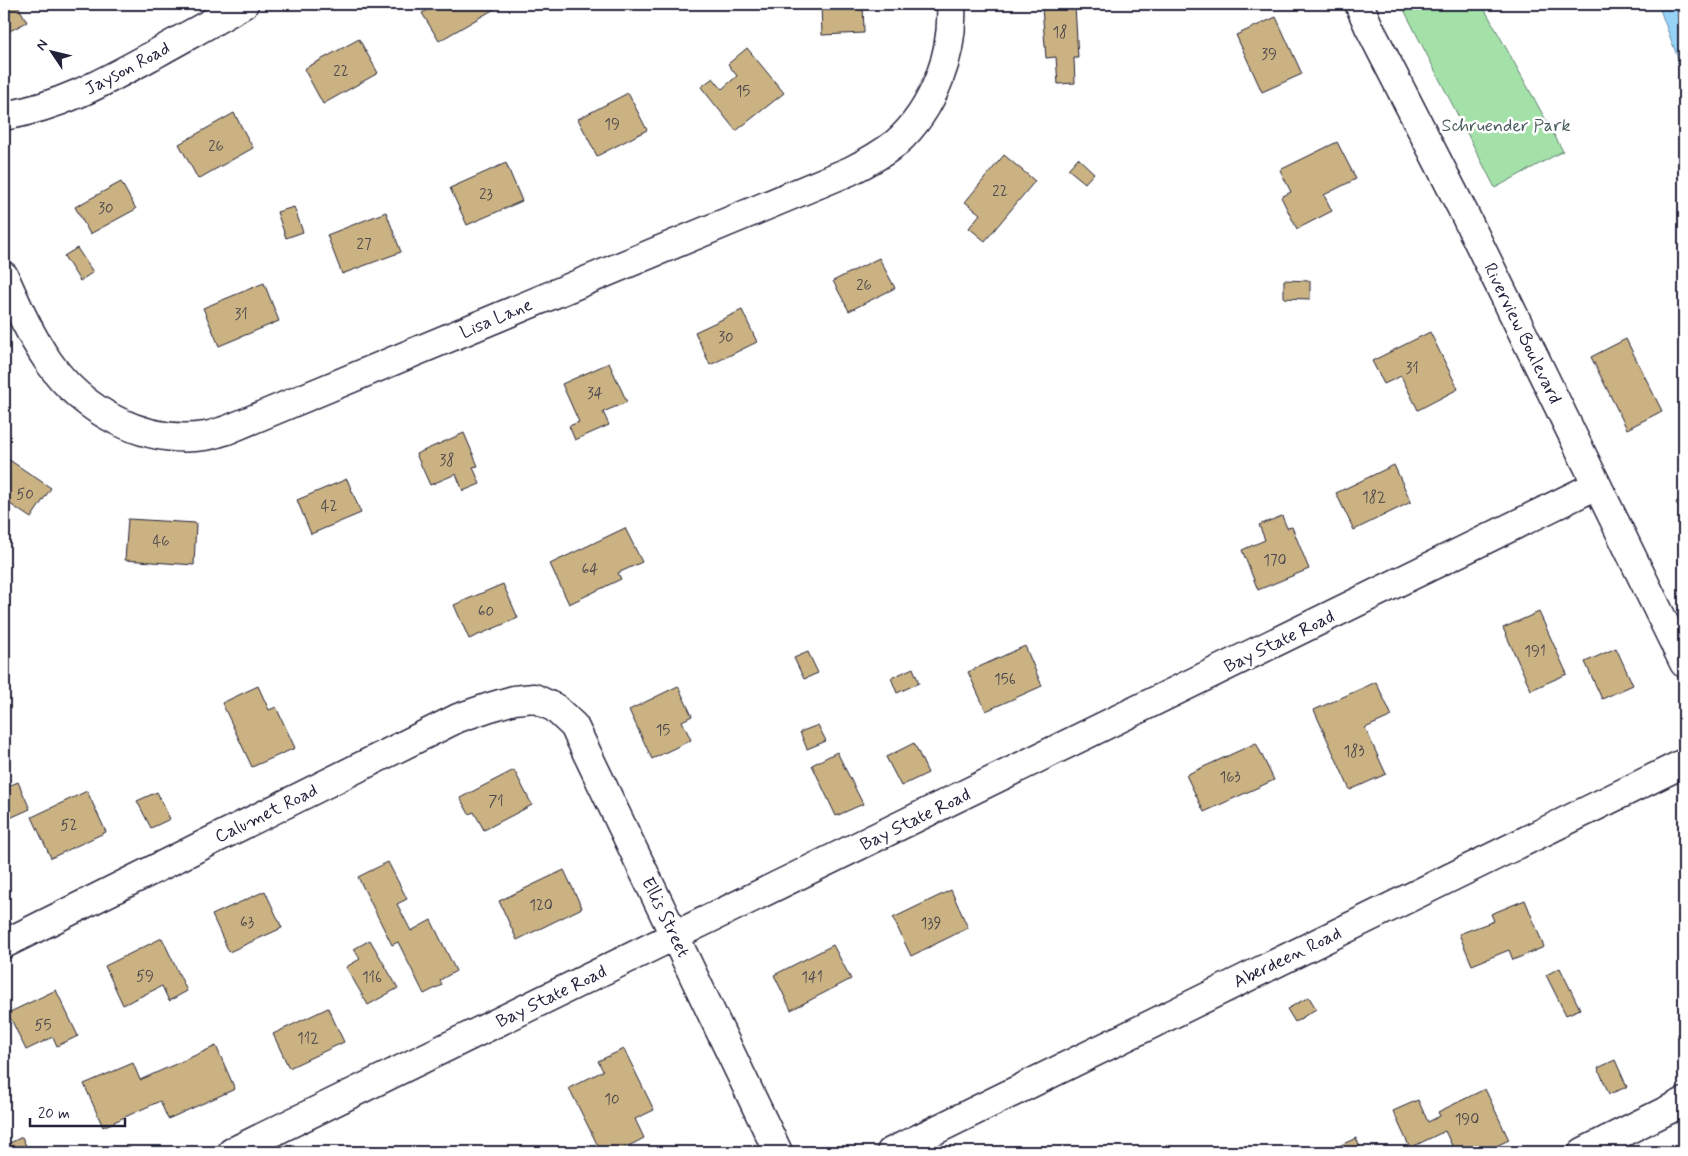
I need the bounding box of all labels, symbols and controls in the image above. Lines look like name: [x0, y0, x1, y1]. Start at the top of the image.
house number: 18: [1053, 23, 1067, 43]
north arrow: [28, 28, 78, 78]
text: N: [32, 36, 52, 54]
street label: Jayson Road: [81, 36, 174, 101]
house number: 39: [1261, 45, 1277, 65]
house number: 22: [333, 62, 349, 82]
house number: 15: [736, 82, 750, 102]
park label: Schruender Park: [1442, 114, 1570, 138]
house number: 19: [604, 115, 620, 135]
house number: 26: [208, 137, 224, 157]
house number: 22: [992, 182, 1008, 202]
house number: 23: [479, 185, 493, 205]
house number: 30: [98, 199, 114, 219]
house number: 27: [357, 235, 372, 255]
street label: Riverview Boulevard: [1478, 259, 1567, 408]
house number: 26: [856, 276, 872, 296]
street label: Lisa Lane: [457, 293, 536, 345]
house number: 31: [234, 305, 248, 325]
house number: 30: [718, 328, 734, 348]
house number: 31: [1405, 359, 1419, 379]
house number: 34: [587, 384, 603, 404]
house number: 38: [439, 451, 455, 471]
house number: 50: [16, 485, 34, 505]
house number: 182: [1362, 488, 1386, 508]
house number: 42: [321, 497, 337, 517]
house number: 46: [152, 532, 170, 552]
house number: 170: [1263, 551, 1287, 571]
house number: 64: [582, 560, 598, 580]
house number: 60: [478, 602, 494, 622]
street label: Bay State Road: [1220, 605, 1339, 679]
house number: 191: [1524, 642, 1546, 662]
house number: 156: [994, 670, 1016, 690]
house number: 15: [656, 721, 670, 741]
house number: 183: [1343, 742, 1365, 762]
house number: 163: [1219, 768, 1241, 788]
street label: Calumet Road: [211, 779, 322, 849]
street label: Bay State Road: [856, 783, 975, 857]
house number: 71: [488, 792, 504, 812]
house number: 52: [61, 816, 78, 836]
street label: Ellis Street: [635, 873, 695, 962]
house number: 120: [529, 896, 553, 916]
house number: 63: [240, 913, 254, 933]
house number: 139: [921, 914, 941, 934]
street label: Aberdeen Road: [1230, 921, 1345, 994]
street label: Bay State Road: [492, 960, 611, 1034]
house number: 59: [136, 967, 154, 987]
house number: 116: [362, 968, 382, 988]
house number: 141: [801, 968, 823, 988]
house number: 55: [35, 1016, 52, 1036]
house number: 112: [297, 1029, 319, 1049]
house number: 10: [604, 1090, 620, 1110]
scale bar: [30, 1096, 125, 1128]
text: 20 m: [38, 1104, 70, 1124]
house number: 190: [1455, 1110, 1479, 1130]

